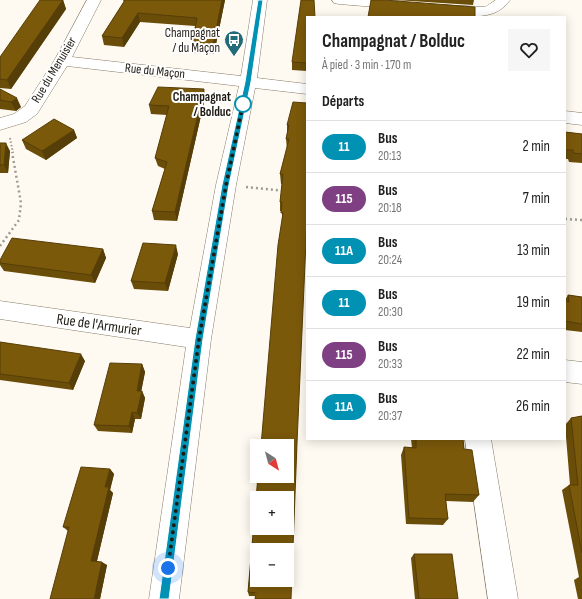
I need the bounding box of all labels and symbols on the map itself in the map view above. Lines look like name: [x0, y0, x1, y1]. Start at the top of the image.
place label: Champagnat / du Maçon: [165, 25, 220, 56]
bus stop icon: Champagnat / du Maçon: [223, 29, 245, 57]
street label: Rue du Menuisier: [28, 34, 80, 106]
street label: Rue du Maçon: [124, 60, 186, 82]
place label: Champagnat / Bolduc: [173, 89, 232, 120]
marker: Champagnat / Bolduc: [234, 95, 252, 113]
street label: Rue de l'Armurier: [55, 310, 143, 340]
north arrow: [250, 439, 294, 483]
your location: [158, 558, 178, 578]

